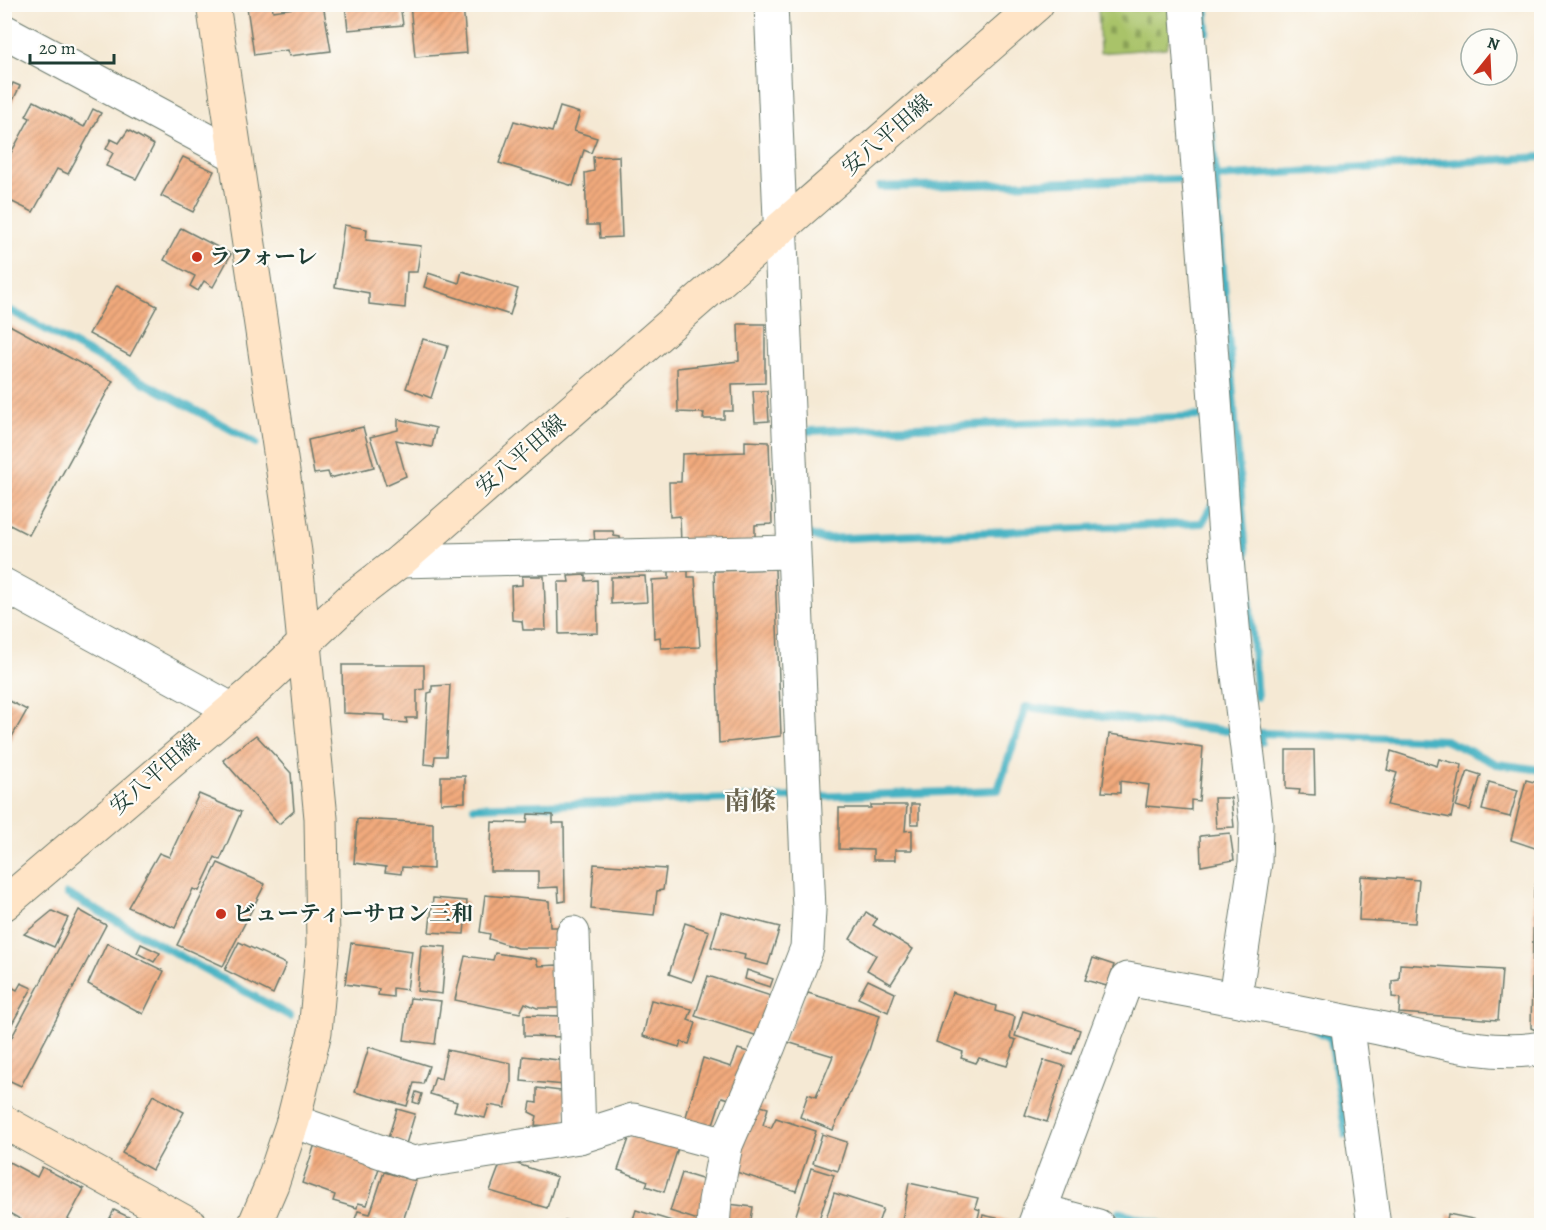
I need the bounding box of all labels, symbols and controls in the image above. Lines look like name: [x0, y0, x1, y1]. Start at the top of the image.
scale bar: [30, 27, 114, 65]
north arrow: [1459, 27, 1519, 87]
text: N: [1484, 31, 1503, 56]
text: 20 m: [39, 36, 76, 60]
street label: 安八平田線: [836, 88, 938, 182]
place label: ラフォーレ: [209, 242, 317, 272]
marker: ラフォーレ: [190, 250, 204, 264]
street label: 安八平田線: [470, 408, 572, 502]
street label: 安八平田線: [104, 727, 206, 821]
district label: 南條: [724, 784, 776, 819]
place label: ビューティーサロン三和: [233, 899, 473, 929]
marker: ビューティーサロン三和: [214, 907, 228, 921]

